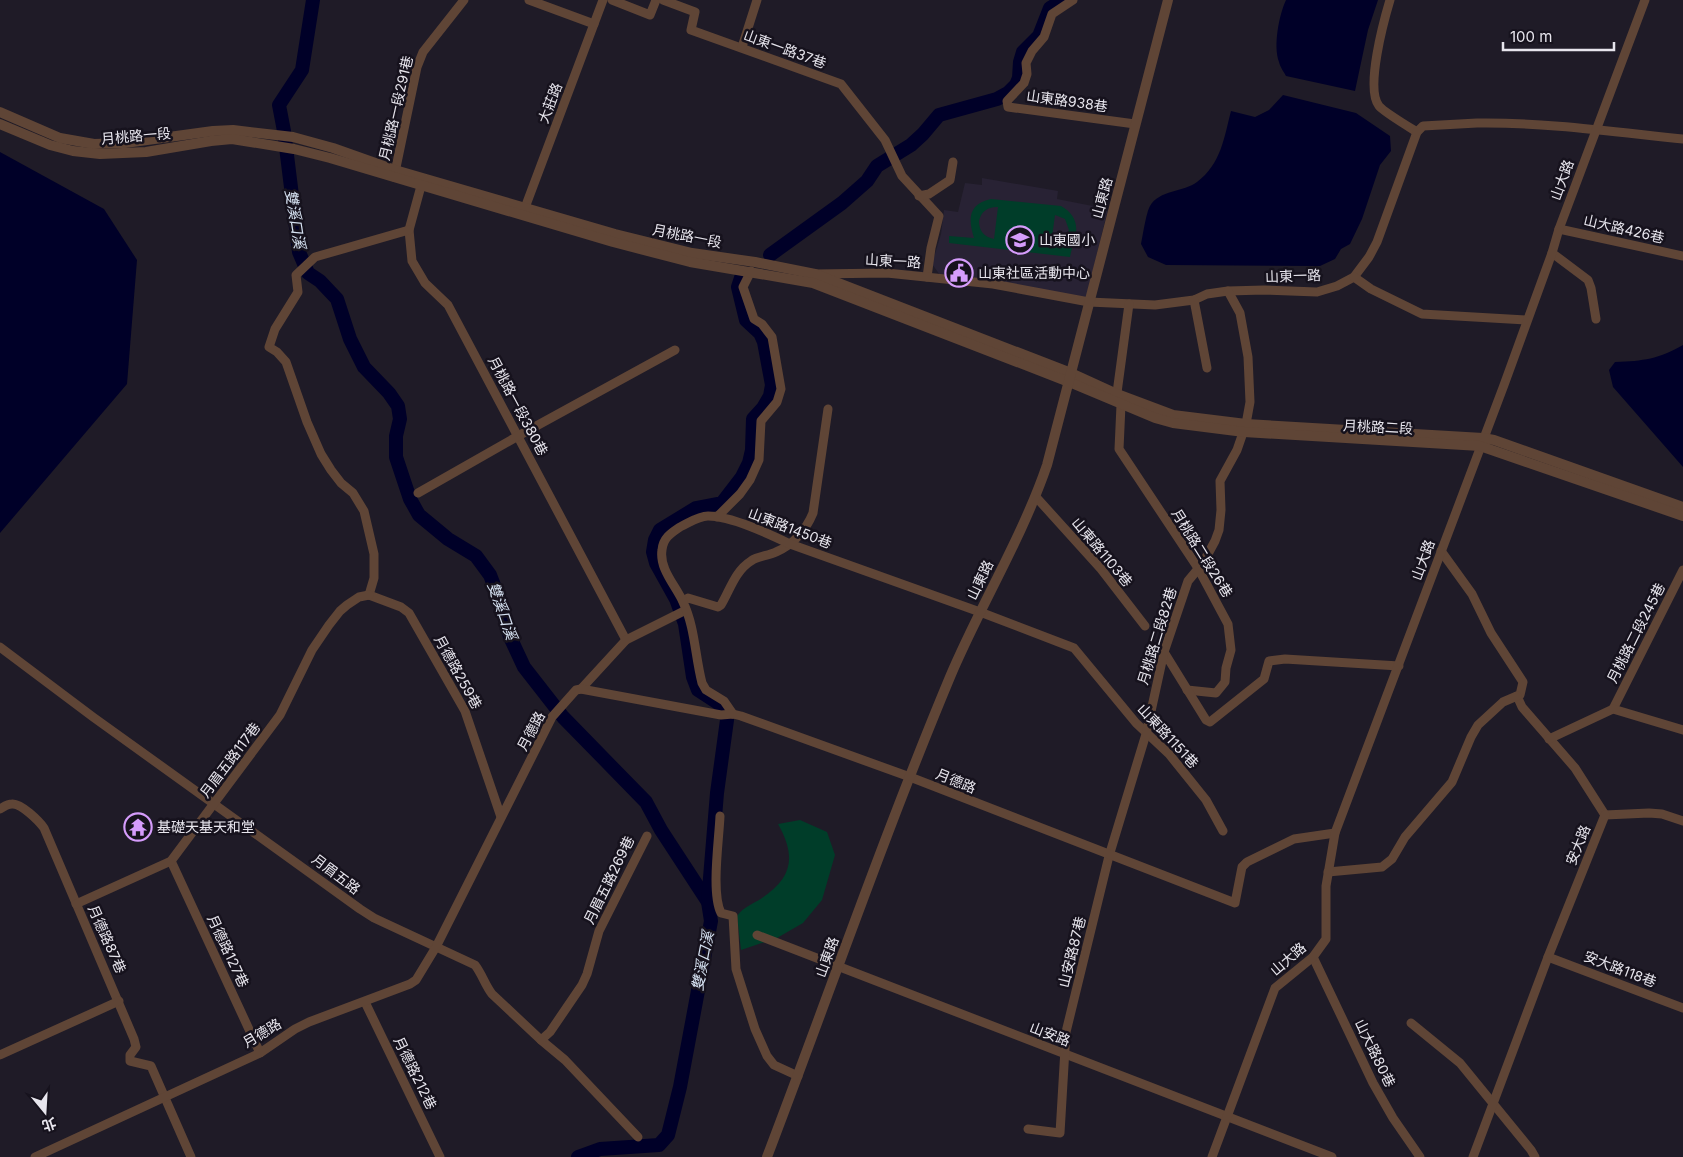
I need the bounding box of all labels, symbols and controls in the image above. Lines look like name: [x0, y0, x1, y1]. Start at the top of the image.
scale bar: [1503, 20, 1614, 52]
street label: 山東一路37巷: [742, 26, 829, 71]
text: 100 m: [1510, 27, 1552, 46]
street label: 月桃路一段291巷: [375, 54, 416, 162]
street label: 大莊路: [534, 80, 565, 125]
street label: 山東路938巷: [1025, 86, 1109, 115]
street label: 月桃路一段: [100, 124, 172, 147]
street label: 山大路: [1546, 157, 1577, 202]
street label: 山東路: [1088, 175, 1115, 220]
water label: 雙溪口溪: [281, 188, 310, 252]
street label: 山大路426巷: [1582, 211, 1666, 246]
street label: 月桃路一段: [651, 220, 723, 251]
school or university icon: 山東國小: [1005, 225, 1035, 255]
place label: 山東國小: [1039, 231, 1095, 248]
street label: 山東一路: [865, 251, 921, 270]
public building icon: 山東社區活動中心: [944, 258, 974, 288]
place label: 山東社區活動中心: [978, 264, 1090, 281]
street label: 山東一路: [1265, 266, 1321, 285]
street label: 月桃路一段380巷: [485, 353, 552, 458]
street label: 月桃路二段: [1343, 416, 1413, 437]
street label: 山東路1450巷: [746, 504, 834, 551]
street label: 月桃路二段26巷: [1168, 505, 1236, 600]
street label: 山東路1103巷: [1069, 514, 1136, 590]
street label: 山大路: [1407, 537, 1438, 582]
street label: 山東路: [963, 557, 996, 602]
water label: 雙溪口溪: [484, 579, 522, 644]
street label: 月桃路二段245巷: [1603, 580, 1668, 686]
street label: 月桃路二段82巷: [1134, 585, 1179, 687]
street label: 月德路259巷: [431, 632, 486, 712]
street label: 山東路1151巷: [1134, 700, 1202, 771]
street label: 月德路: [513, 708, 548, 753]
street label: 月眉五路117巷: [196, 719, 263, 800]
street label: 月德路: [934, 765, 979, 796]
temple icon: 基礎天基天和堂: [123, 812, 153, 842]
place label: 基礎天基天和堂: [157, 818, 255, 835]
street label: 安大路: [1562, 822, 1593, 867]
street label: 月眉五路269巷: [580, 833, 637, 927]
street label: 月眉五路: [309, 850, 364, 897]
street label: 月德路87巷: [85, 902, 130, 975]
street label: 月德路127巷: [204, 912, 253, 990]
street label: 山安路87巷: [1054, 915, 1089, 989]
water label: 雙溪口溪: [687, 928, 718, 992]
street label: 山東路: [811, 934, 842, 979]
street label: 山大路: [1266, 938, 1309, 979]
street label: 安大路118巷: [1582, 947, 1659, 990]
street label: 月德路: [239, 1014, 284, 1051]
street label: 山大路80巷: [1352, 1016, 1399, 1090]
street label: 山安路: [1028, 1018, 1073, 1049]
street label: 月德路212巷: [391, 1034, 440, 1112]
north arrow: [20, 1087, 70, 1137]
text: 北: [40, 1115, 58, 1135]

